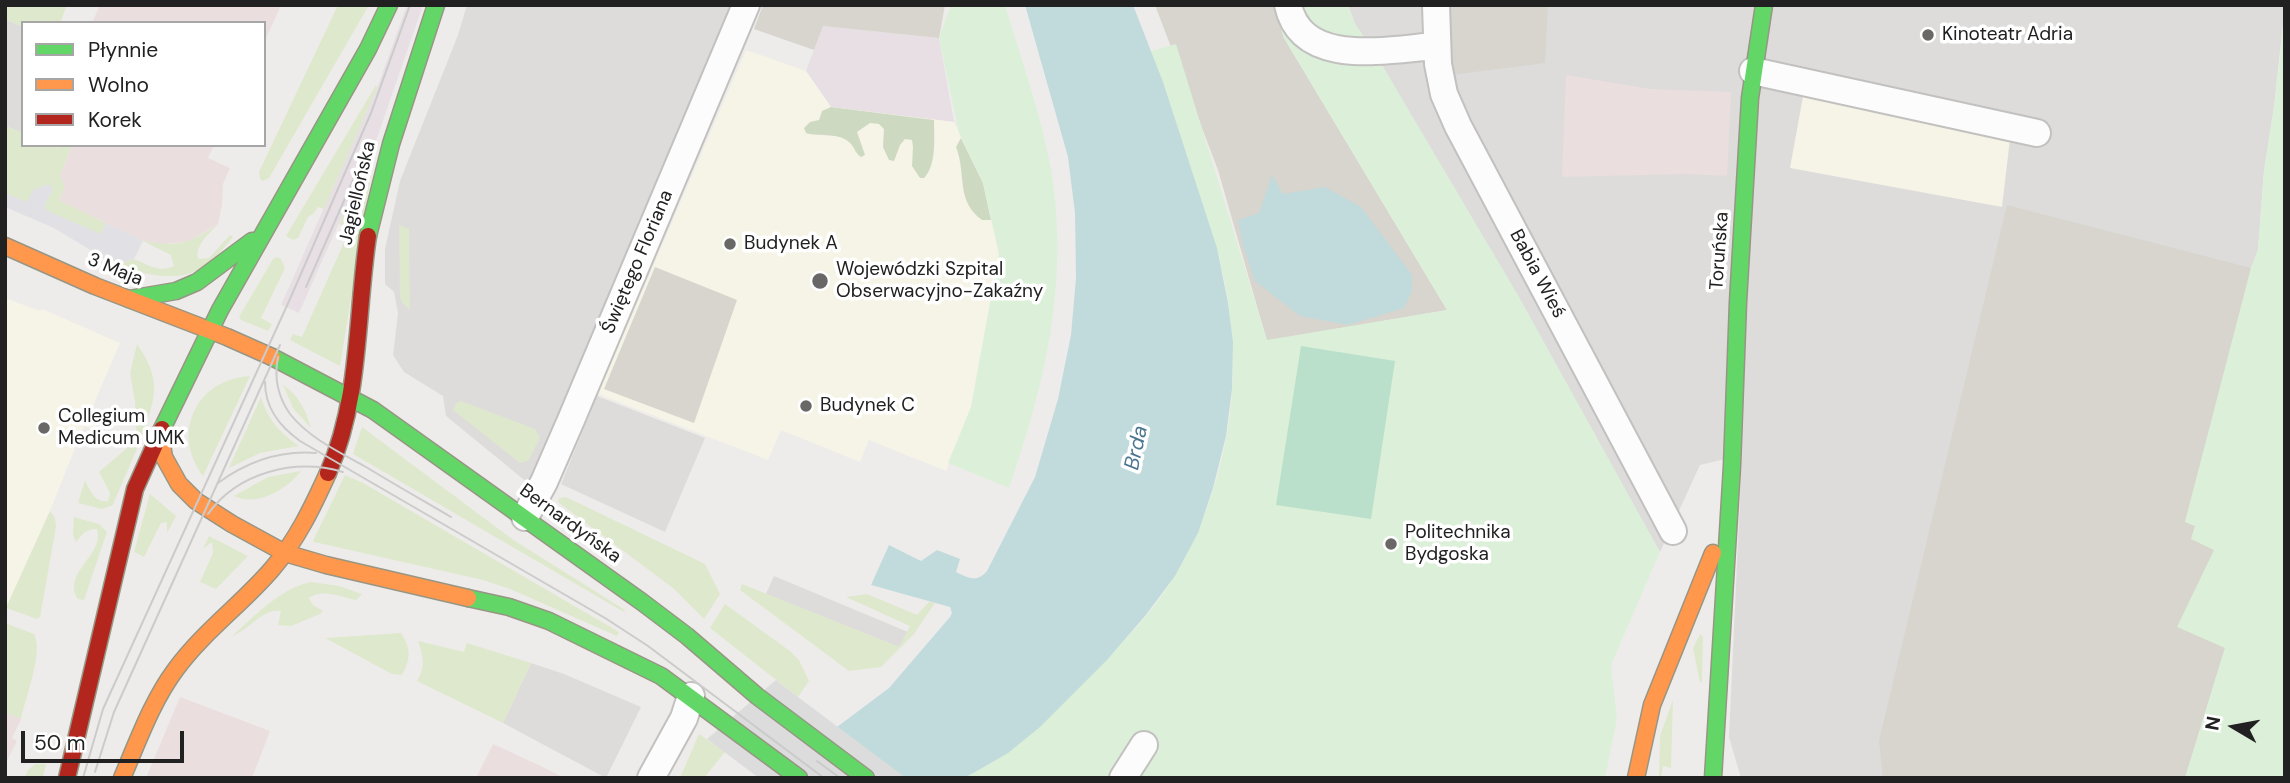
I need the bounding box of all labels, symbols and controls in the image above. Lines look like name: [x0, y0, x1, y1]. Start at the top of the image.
legend: [21, 21, 266, 147]
place label: Kinoteatr Adria: [1942, 24, 2073, 46]
marker: Kinoteatr Adria: [1920, 27, 1936, 43]
text: Płynnie: [88, 36, 158, 64]
text: Wolno: [88, 71, 149, 99]
text: Korek: [88, 106, 142, 134]
street label: Jagiellońska: [335, 139, 381, 247]
street label: Świętego Floriana: [597, 187, 679, 337]
street label: Toruńska: [1706, 211, 1734, 291]
street label: Babia Wieś: [1504, 226, 1570, 322]
place label: Budynek A: [744, 233, 838, 255]
marker: Budynek A: [722, 236, 738, 252]
street label: 3 Maja: [84, 249, 146, 291]
place label: Wojewódzki Szpital Obserwacyjno-Zakaźny: [836, 259, 1043, 303]
marker: Wojewódzki Szpital Obserwacyjno-Zakaźny: [810, 271, 830, 291]
place label: Budynek C: [820, 395, 915, 417]
marker: Budynek C: [798, 398, 814, 414]
place label: Collegium Medicum UMK: [58, 406, 185, 450]
marker: Collegium Medicum UMK: [36, 420, 52, 436]
water label: Brda: [1120, 423, 1154, 473]
street label: Bernardyńska: [515, 480, 625, 568]
place label: Politechnika Bydgoska: [1405, 522, 1511, 566]
marker: Politechnika Bydgoska: [1383, 536, 1399, 552]
north arrow: [2199, 692, 2269, 762]
text: N: [2199, 714, 2226, 732]
scale bar: [24, 716, 187, 760]
text: 50 m: [34, 729, 85, 757]

